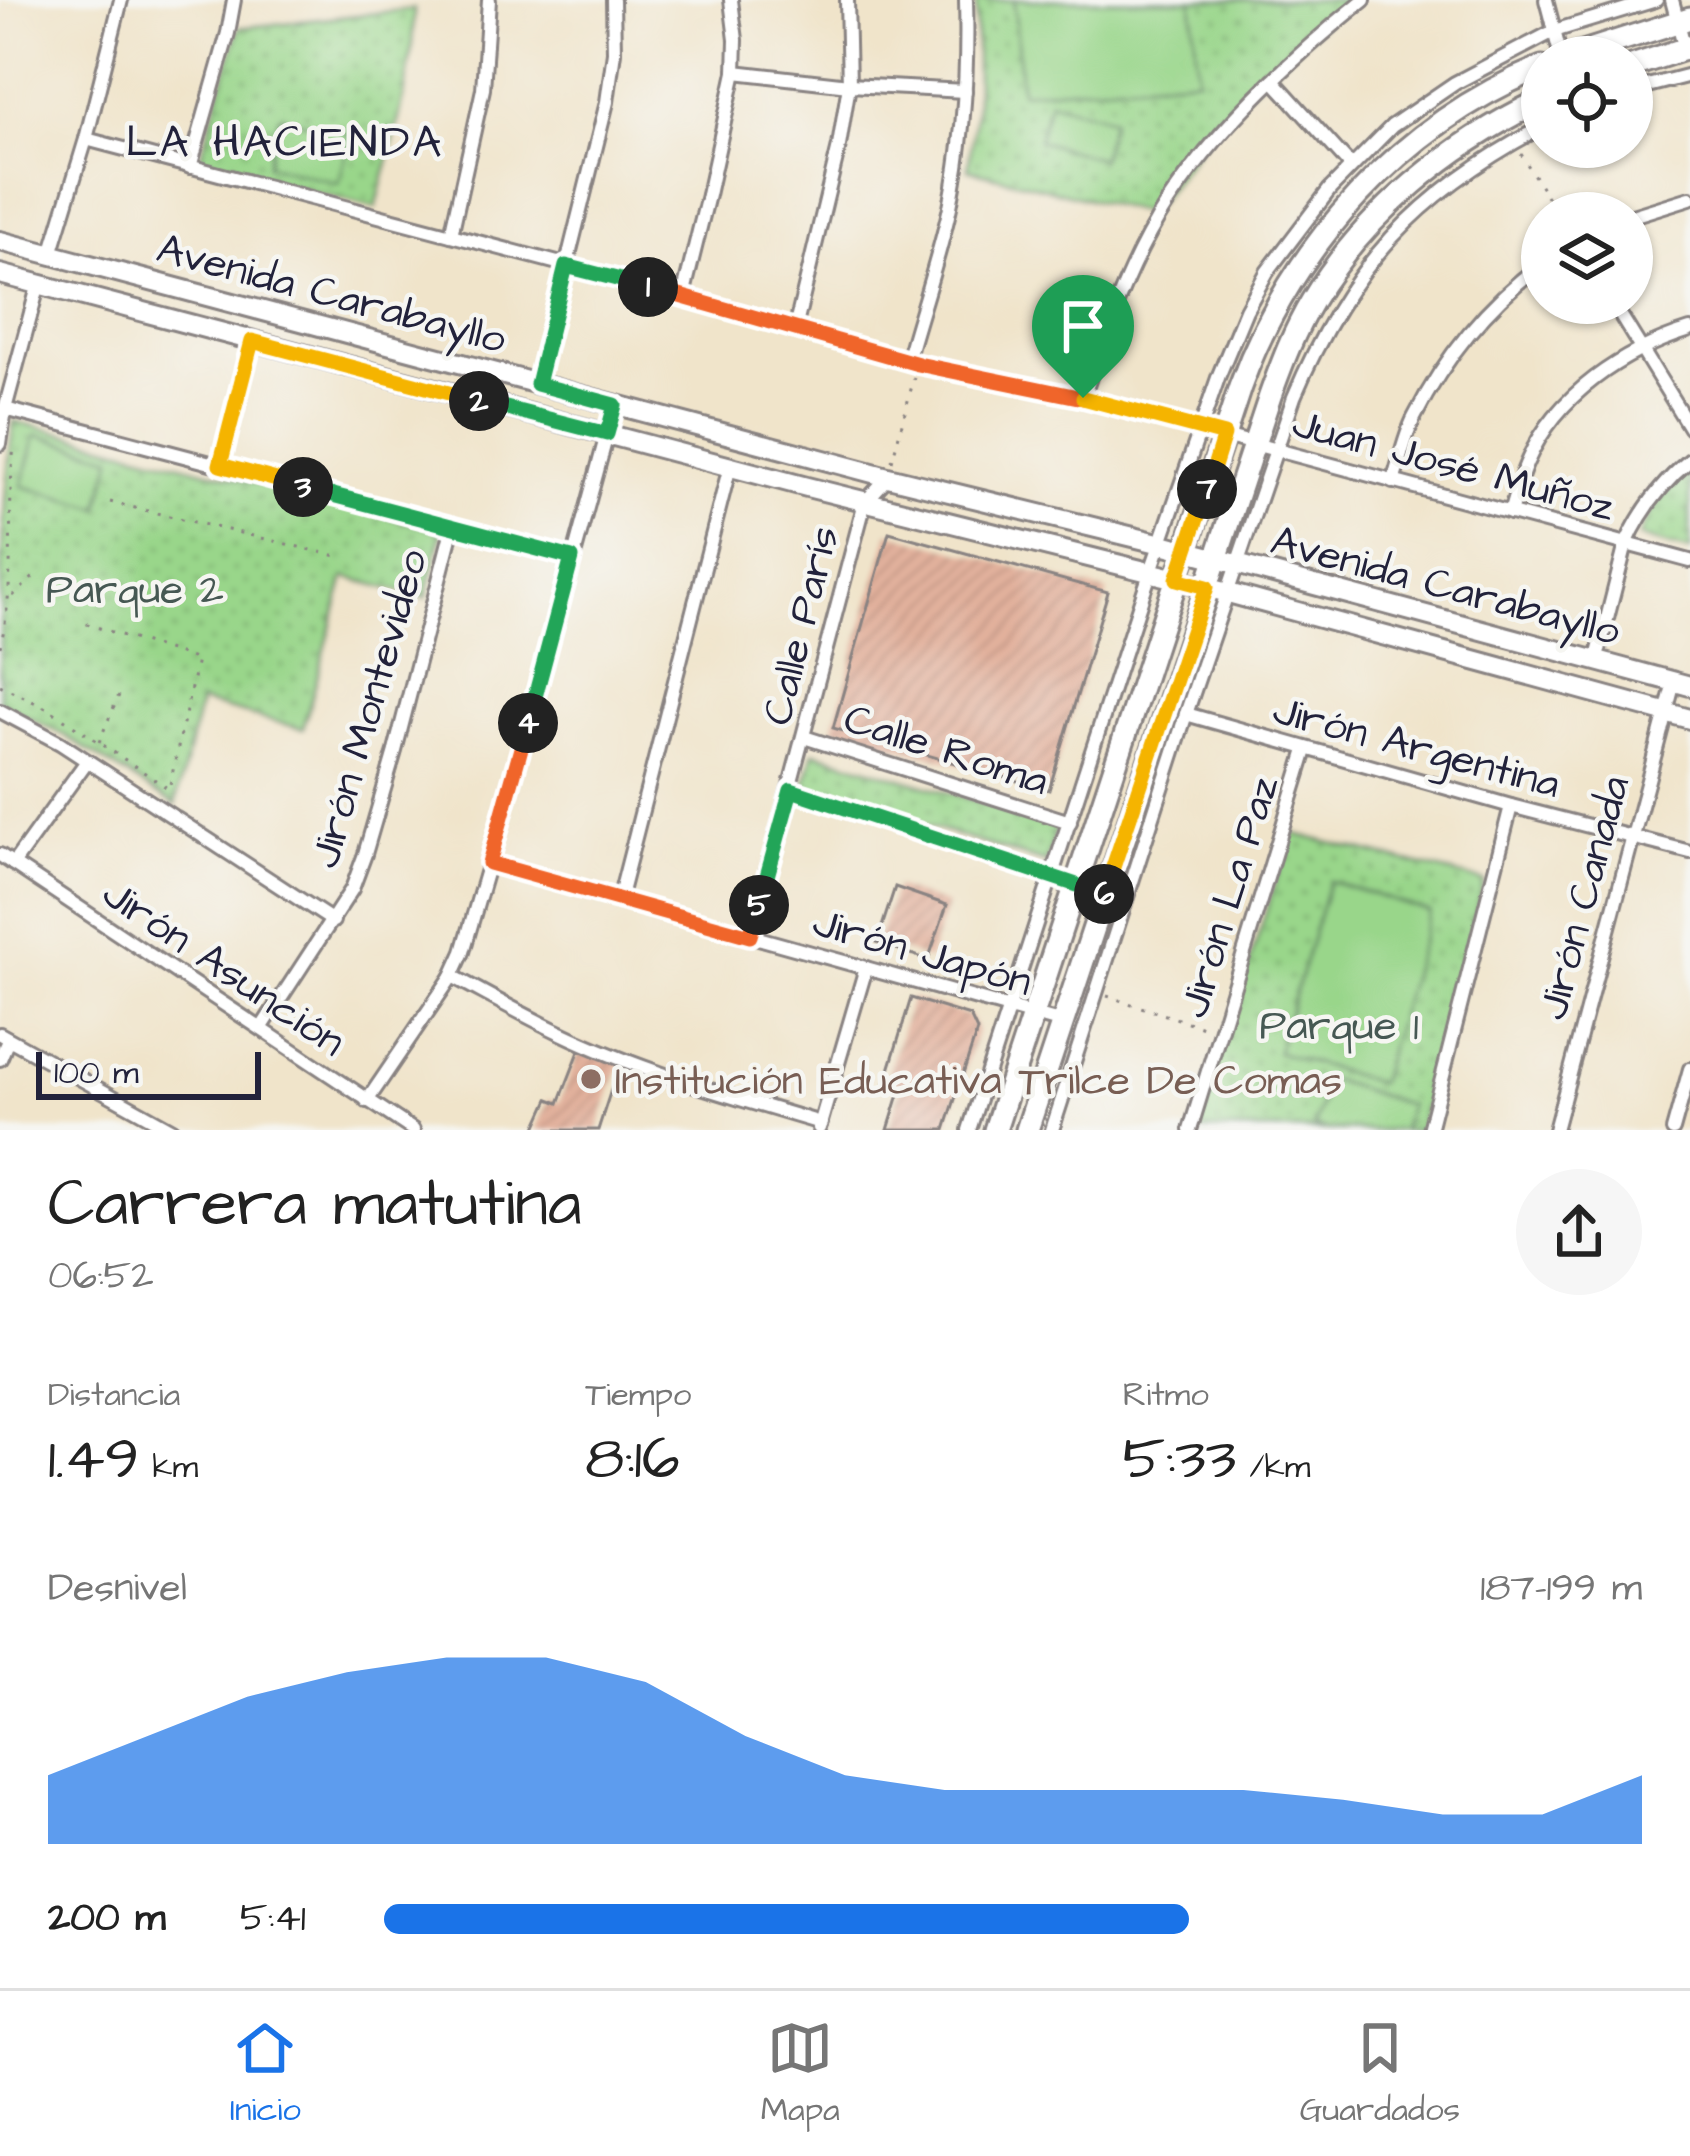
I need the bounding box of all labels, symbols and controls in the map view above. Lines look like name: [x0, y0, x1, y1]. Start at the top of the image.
map controls: [1521, 36, 1653, 324]
button: locate: [1521, 36, 1653, 168]
district label: LA HACIENDA: [126, 112, 444, 174]
button: layers: [1521, 192, 1653, 324]
street label: Avenida Carabayllo: [150, 220, 512, 370]
pin: 1: [618, 257, 678, 317]
text: 1: [646, 264, 650, 310]
pin: [1032, 275, 1134, 398]
icon: arrive: [1050, 293, 1116, 359]
pin: 2: [449, 371, 509, 431]
text: 2: [470, 378, 488, 424]
street label: Juan José Muñoz: [1286, 395, 1621, 537]
pin: 3: [273, 457, 333, 517]
pin: 7: [1177, 459, 1237, 519]
text: 3: [295, 464, 311, 510]
text: 7: [1197, 466, 1217, 512]
street label: Avenida Carabayllo: [1264, 512, 1626, 662]
street label: Calle París: [749, 520, 855, 731]
street label: Jirón Montevideo: [297, 543, 443, 875]
park label: Parque 2: [46, 562, 224, 620]
street label: Jirón Argentina: [1267, 682, 1566, 814]
street label: Calle Roma: [837, 691, 1056, 811]
pin: 4: [498, 693, 558, 753]
text: 4: [517, 700, 539, 746]
street label: Jirón La Paz: [1166, 769, 1294, 1025]
street label: Jirón Canada: [1525, 770, 1645, 1026]
pin: 6: [1074, 864, 1134, 924]
street label: Jirón Asunción: [91, 866, 356, 1071]
text: 6: [1094, 871, 1114, 917]
pin: 5: [729, 875, 789, 935]
text: 5: [747, 882, 771, 928]
street label: Jirón Japón: [806, 894, 1038, 1012]
park label: Parque 1: [1259, 998, 1419, 1056]
scale bar: [36, 1046, 261, 1099]
text: 100 m: [54, 1050, 139, 1096]
place label: Institución Educativa Trilce De Comas: [615, 1053, 1342, 1111]
marker: Institución Educativa Trilce De Comas: [578, 1066, 604, 1092]
text: Carrera matutina: [48, 1159, 582, 1251]
button: share: [1516, 1169, 1642, 1295]
text: 06:52: [48, 1250, 154, 1304]
text: Distancia: [48, 1372, 180, 1418]
text: Tiempo: [585, 1372, 691, 1418]
text: Ritmo: [1123, 1372, 1209, 1418]
text: 1.49: [48, 1418, 139, 1501]
text: 8:16: [585, 1418, 680, 1501]
text: 5:33: [1123, 1418, 1236, 1501]
text: km: [139, 1444, 198, 1490]
text: /km: [1236, 1444, 1310, 1490]
text: Desnivel: [48, 1562, 187, 1616]
text: 187–199 m: [1480, 1562, 1642, 1616]
text: 200 m: [48, 1892, 166, 1946]
text: 5:41: [240, 1892, 306, 1946]
tab: Inicio: [230, 2015, 301, 2133]
tab: Mapa: [761, 2015, 840, 2133]
tab: Guardados: [1300, 2015, 1460, 2133]

